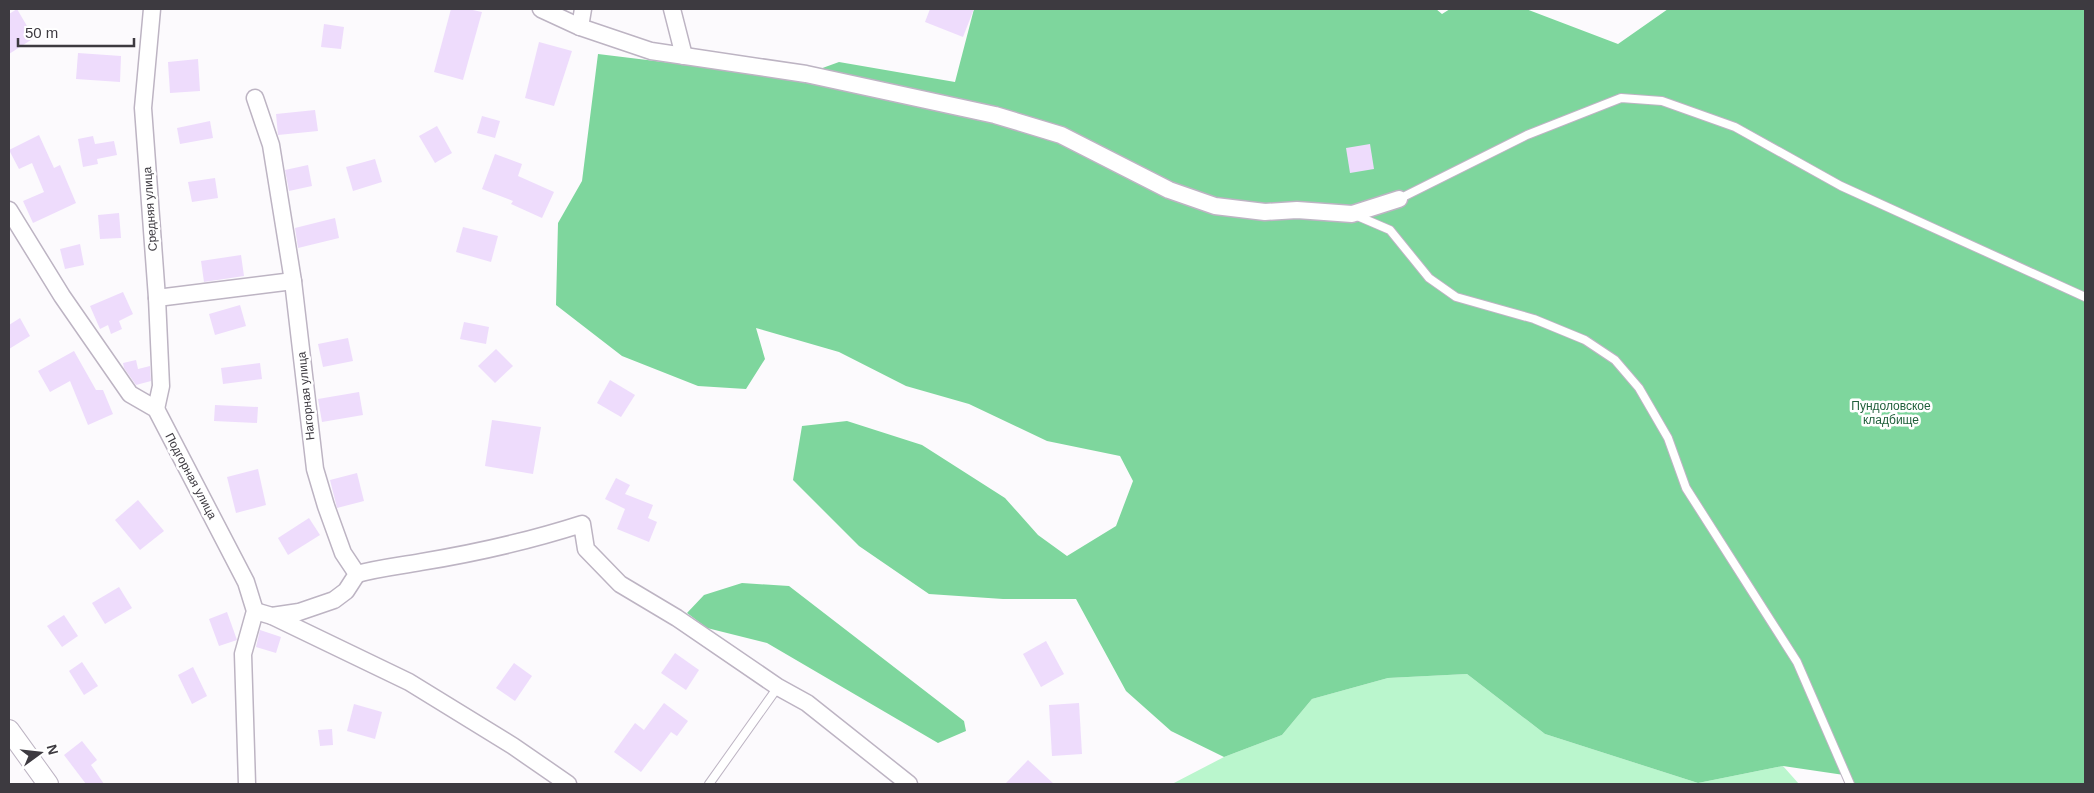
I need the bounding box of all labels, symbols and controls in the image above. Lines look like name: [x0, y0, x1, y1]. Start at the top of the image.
scale bar: [18, 15, 134, 47]
text: 50 m: [25, 24, 58, 41]
street label: Средняя улица: [140, 166, 160, 252]
street label: Нагорная улица: [294, 351, 318, 441]
park label: Пундоловское кладбище: [1851, 399, 1931, 427]
street label: Подгорная улица: [162, 430, 220, 522]
north arrow: [15, 728, 65, 778]
text: N: [44, 743, 62, 757]

